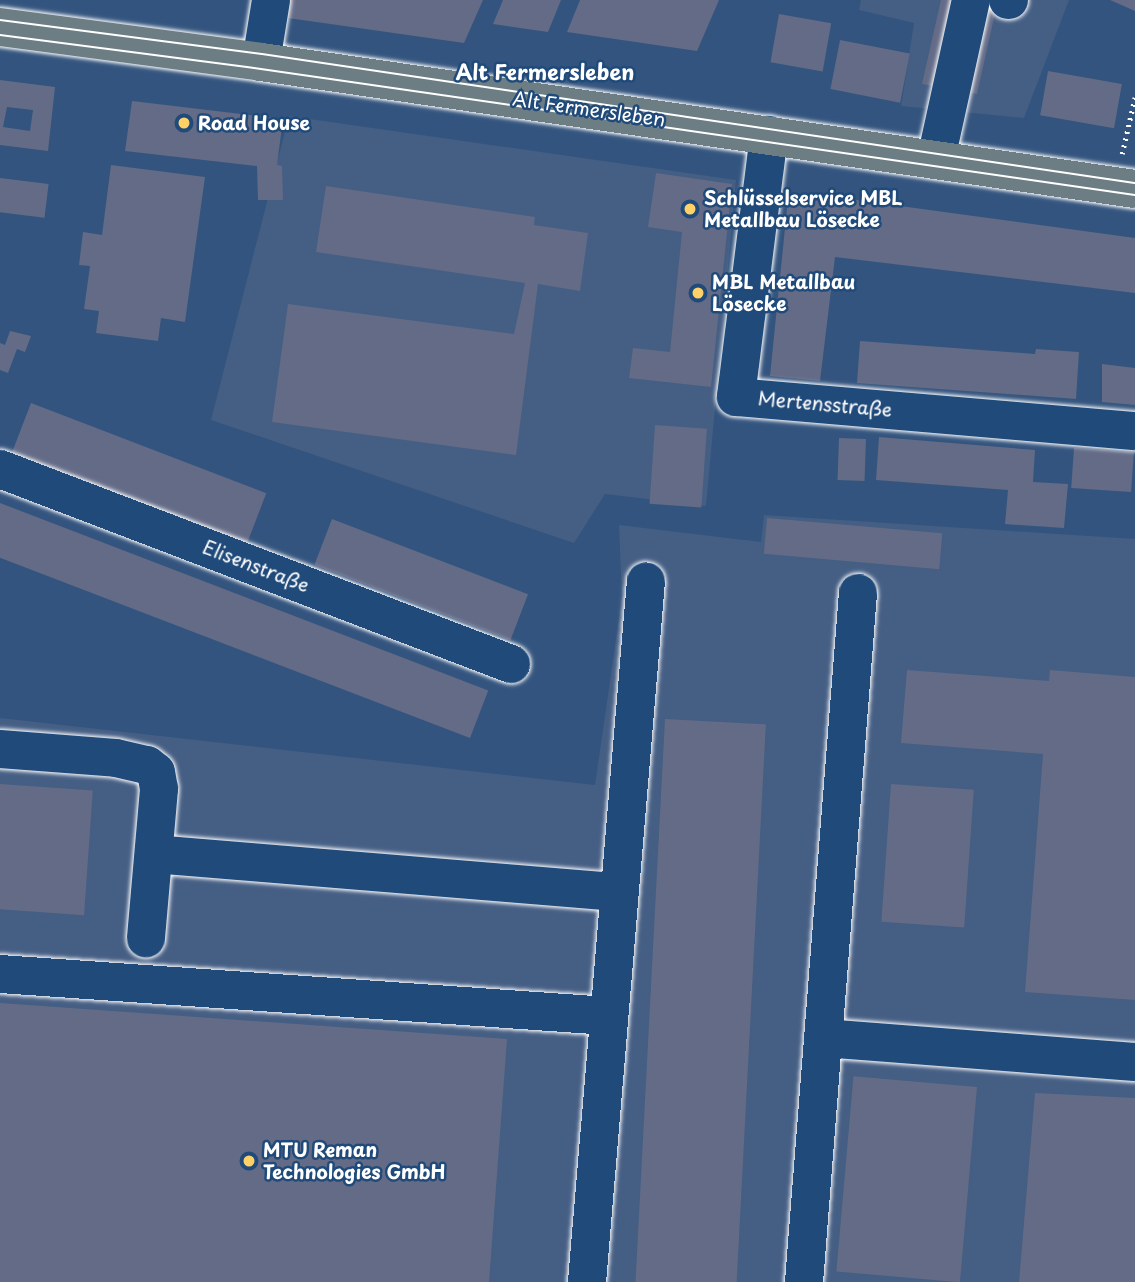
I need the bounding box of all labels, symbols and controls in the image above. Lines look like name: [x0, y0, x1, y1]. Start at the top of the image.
district label: Alt Fermersleben: [455, 58, 635, 84]
street label: Alt Fermersleben: [510, 87, 668, 131]
place label: Road House: [198, 112, 311, 134]
marker: Road House: [176, 115, 192, 131]
place label: Schlüsselservice MBL Metallbau Lösecke: [704, 187, 903, 231]
marker: Schlüsselservice MBL Metallbau Lösecke: [682, 201, 698, 217]
place label: MBL Metallbau Lösecke: [712, 271, 856, 315]
marker: MBL Metallbau Lösecke: [690, 285, 706, 301]
street label: Mertensstraße: [757, 387, 893, 421]
street label: Elisenstraße: [200, 535, 312, 597]
place label: MTU Reman Technologies GmbH: [263, 1139, 446, 1183]
marker: MTU Reman Technologies GmbH: [241, 1153, 257, 1169]

